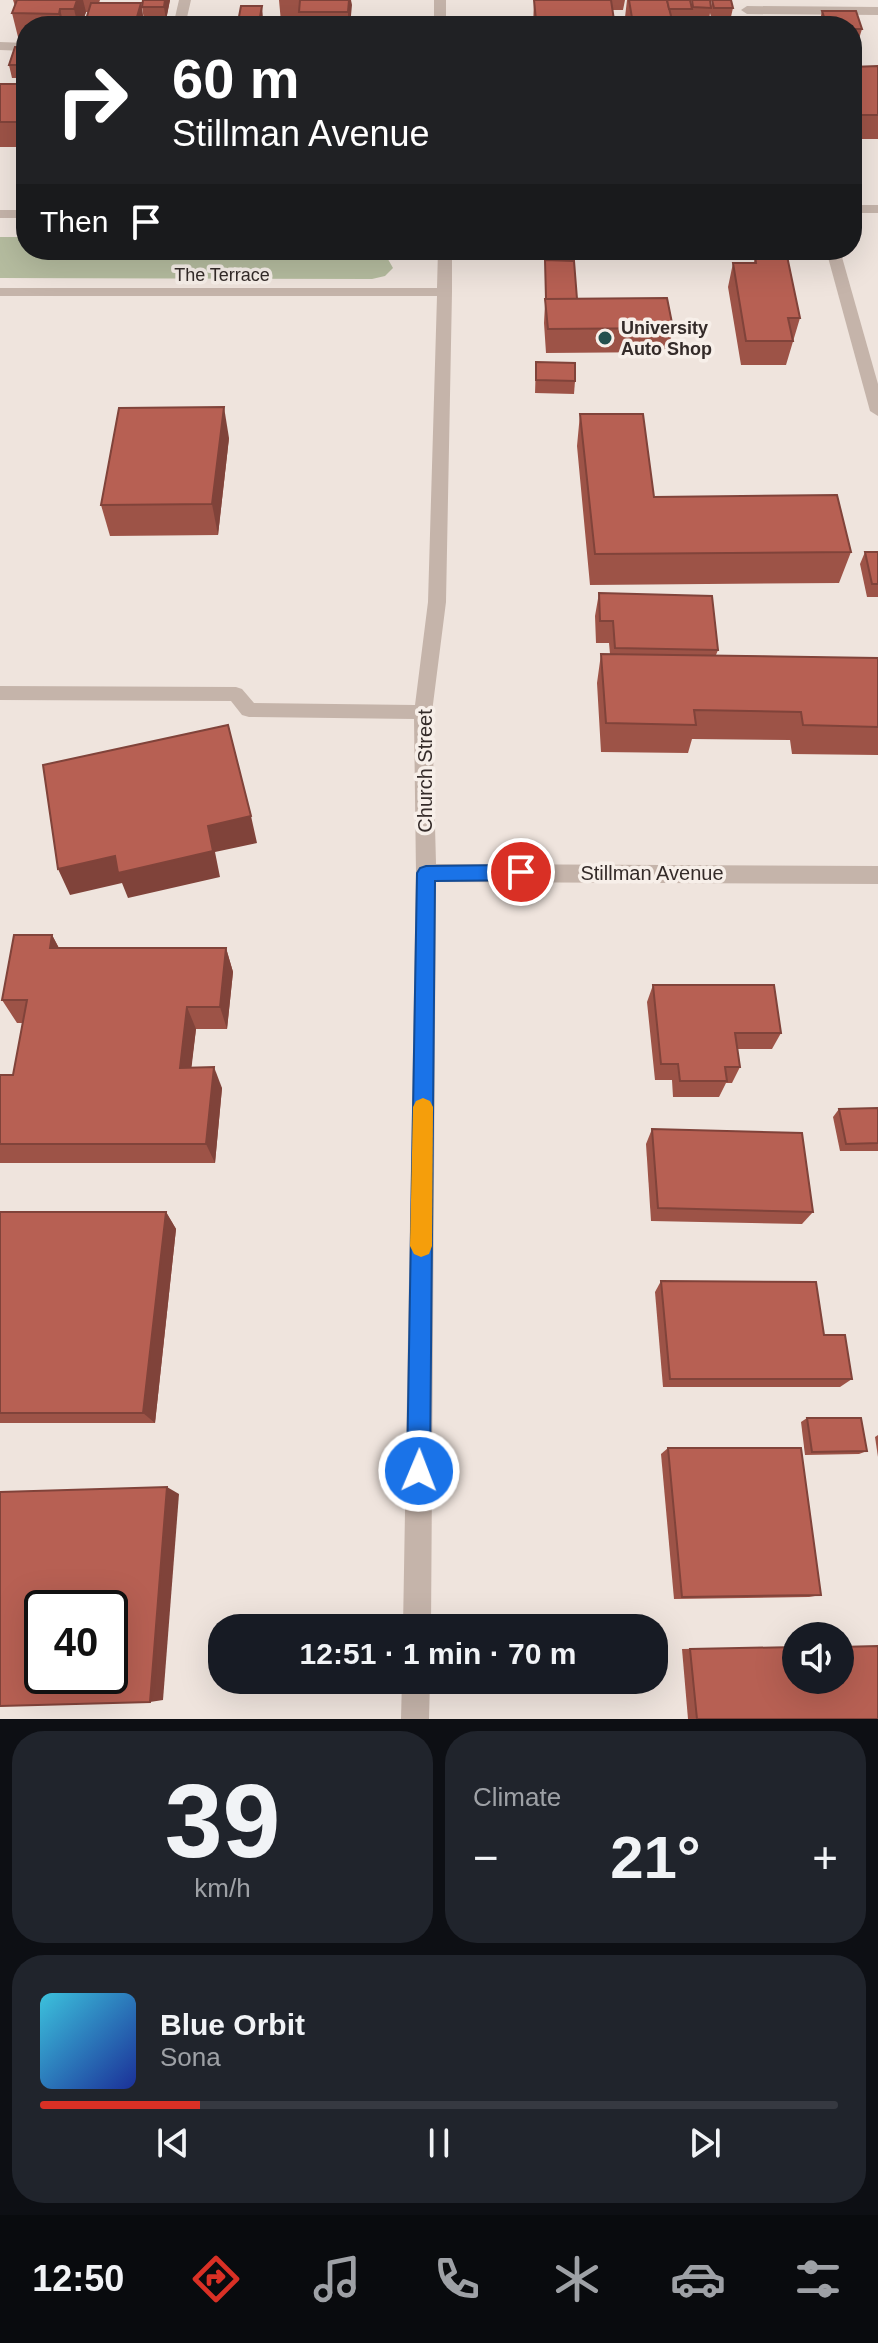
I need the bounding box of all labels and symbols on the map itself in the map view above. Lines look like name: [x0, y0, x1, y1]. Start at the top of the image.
street label: The Terrace: [174, 265, 270, 285]
place label: University Auto Shop: [621, 318, 712, 359]
marker: University Auto Shop: [596, 329, 614, 347]
street label: Church Street: [414, 709, 436, 833]
pin: [487, 838, 555, 906]
street label: Stillman Avenue: [580, 862, 724, 884]
position arrow: [377, 1429, 461, 1513]
speed limit sign: 40: [24, 1590, 128, 1694]

